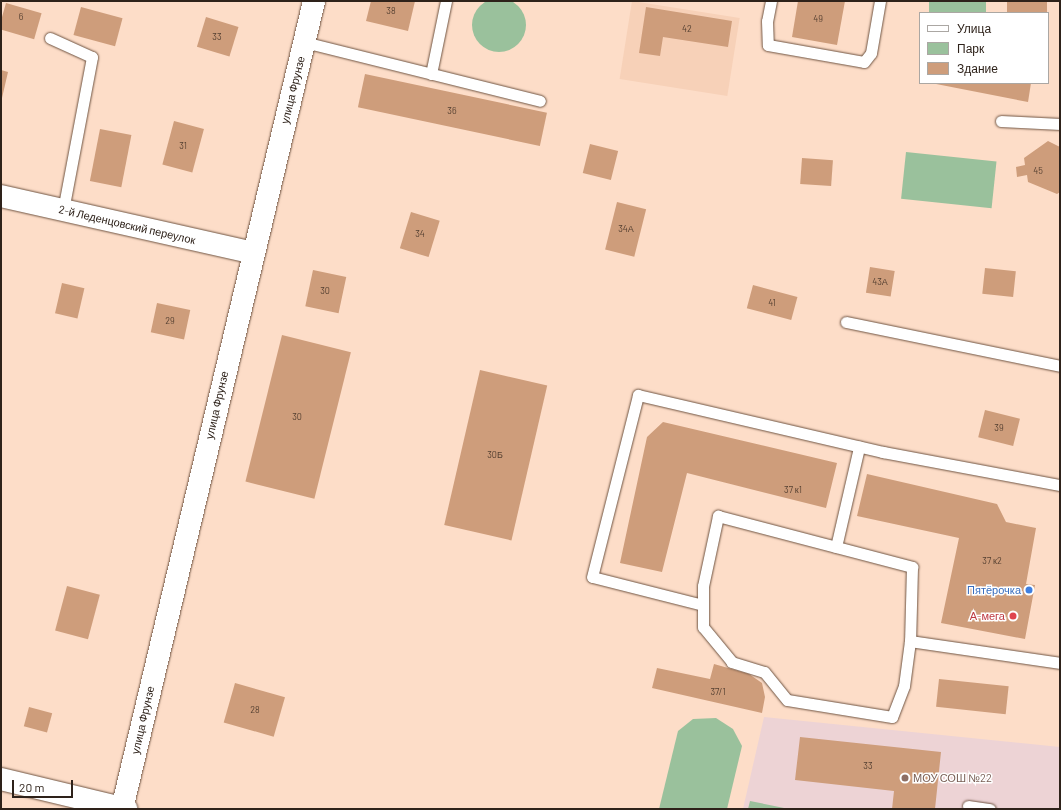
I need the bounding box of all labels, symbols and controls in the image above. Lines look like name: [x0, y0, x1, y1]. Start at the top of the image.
house number: 38: [386, 6, 396, 16]
house number: 6: [19, 12, 23, 22]
legend: [919, 12, 1049, 84]
house number: 49: [813, 14, 823, 24]
text: Улица: [957, 21, 991, 35]
house number: 42: [682, 24, 692, 34]
house number: 33: [212, 32, 222, 42]
text: Парк: [957, 41, 984, 55]
street label: улица Фрунзе: [278, 55, 308, 125]
text: Здание: [957, 61, 998, 75]
house number: 36: [447, 106, 457, 116]
house number: 31: [179, 141, 187, 151]
house number: 45: [1033, 166, 1043, 176]
street label: 2-й Леденцовский переулок: [57, 203, 197, 247]
house number: 34А: [618, 224, 634, 234]
house number: 34: [415, 229, 425, 239]
house number: 43А: [872, 277, 888, 287]
house number: 30: [320, 286, 330, 296]
house number: 41: [768, 298, 776, 308]
house number: 29: [165, 316, 175, 326]
street label: улица Фрунзе: [203, 370, 231, 440]
house number: 30: [292, 412, 302, 422]
house number: 39: [994, 423, 1004, 433]
house number: 30Б: [487, 450, 503, 460]
house number: 37 к1: [784, 485, 802, 495]
house number: 37 к2: [982, 556, 1002, 566]
place label: Пятёрочка: [967, 583, 1021, 597]
marker: Пятёрочка: [1024, 585, 1034, 595]
place label: А-мега: [970, 609, 1005, 623]
marker: А-мега: [1008, 611, 1018, 621]
street label: улица Фрунзе: [129, 685, 157, 755]
house number: 37/1: [710, 687, 726, 697]
house number: 28: [250, 705, 260, 715]
house number: 33: [863, 761, 873, 771]
place label: МОУ СОШ №22: [913, 771, 992, 785]
scale bar: [14, 772, 75, 798]
marker: МОУ СОШ №22: [900, 773, 910, 783]
text: 20 m: [19, 780, 45, 794]

